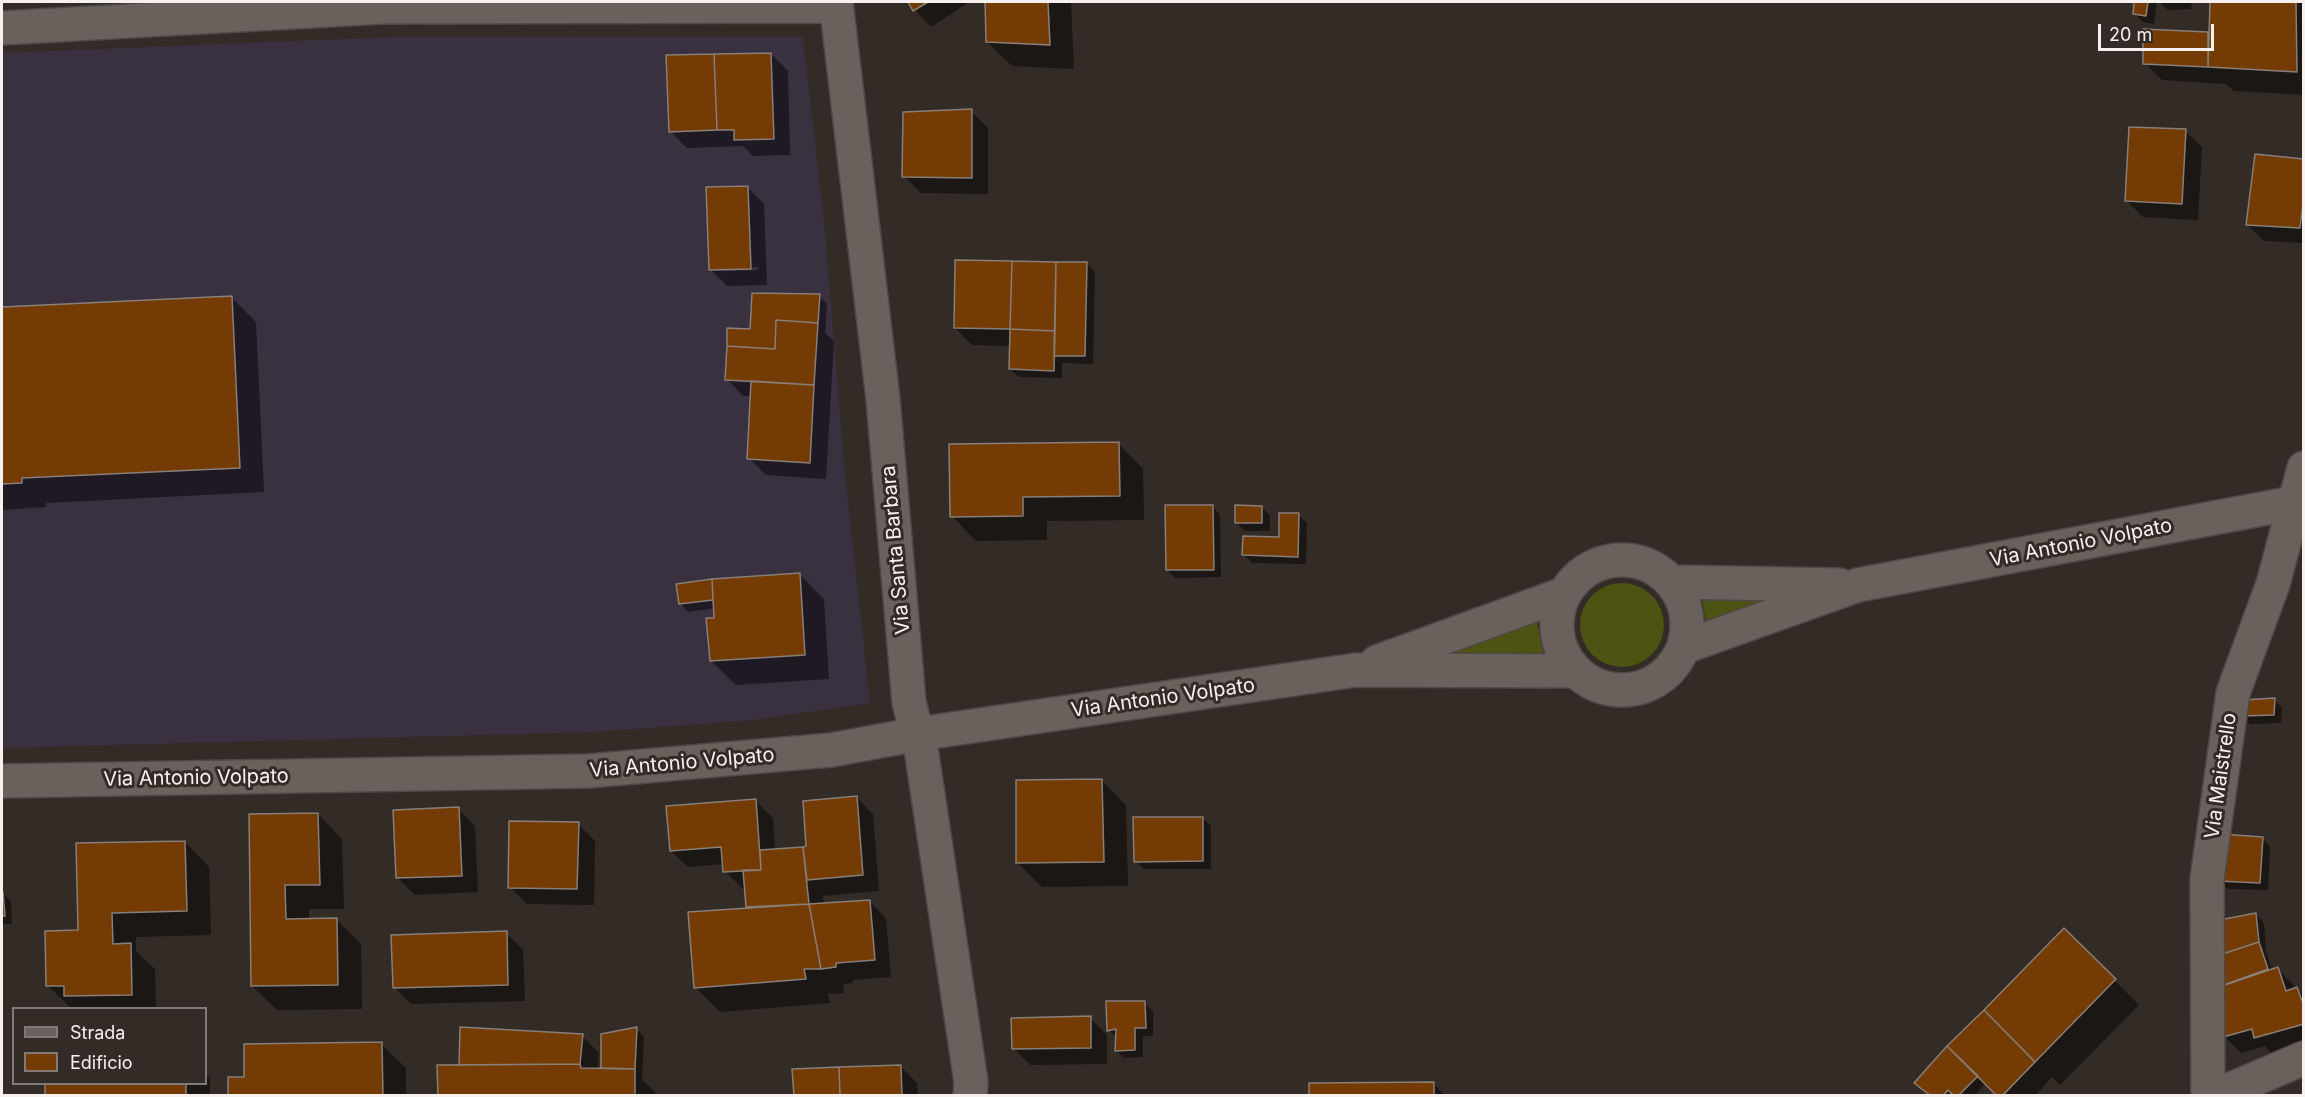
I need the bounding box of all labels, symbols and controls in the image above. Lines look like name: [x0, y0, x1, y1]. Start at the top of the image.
scale bar: [2101, 12, 2216, 50]
text: 20 m: [2109, 24, 2152, 45]
street label: Via Santa Barbara: [877, 465, 915, 635]
street label: Via Antonio Volpato: [1988, 514, 2174, 572]
street label: Via Antonio Volpato: [1070, 673, 1256, 723]
street label: Via Maistrello: [2200, 711, 2242, 841]
street label: Via Antonio Volpato: [589, 743, 775, 783]
street label: Via Antonio Volpato: [103, 764, 289, 792]
legend: [12, 1007, 207, 1085]
text: Strada: [70, 1022, 125, 1043]
text: Edificio: [70, 1052, 133, 1073]

